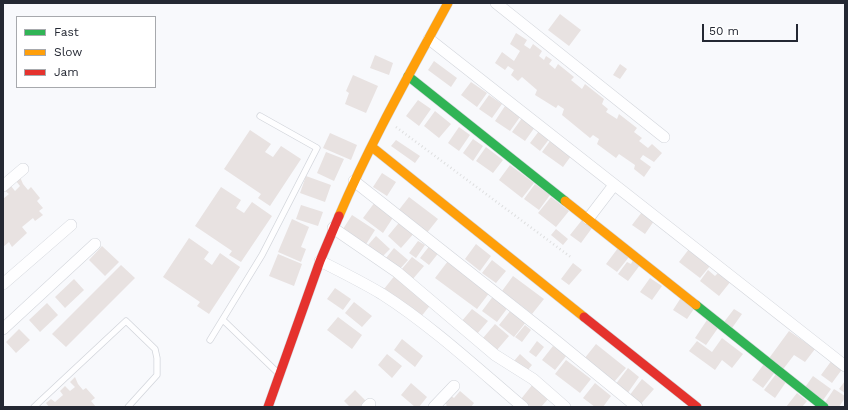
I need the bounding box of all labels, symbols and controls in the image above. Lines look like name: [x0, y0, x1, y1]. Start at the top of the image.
legend: [16, 16, 156, 88]
scale bar: [704, 16, 800, 42]
text: 50 m: [709, 24, 739, 38]
text: Fast: [54, 25, 79, 39]
text: Slow: [54, 45, 82, 59]
text: Jam: [54, 65, 79, 79]

